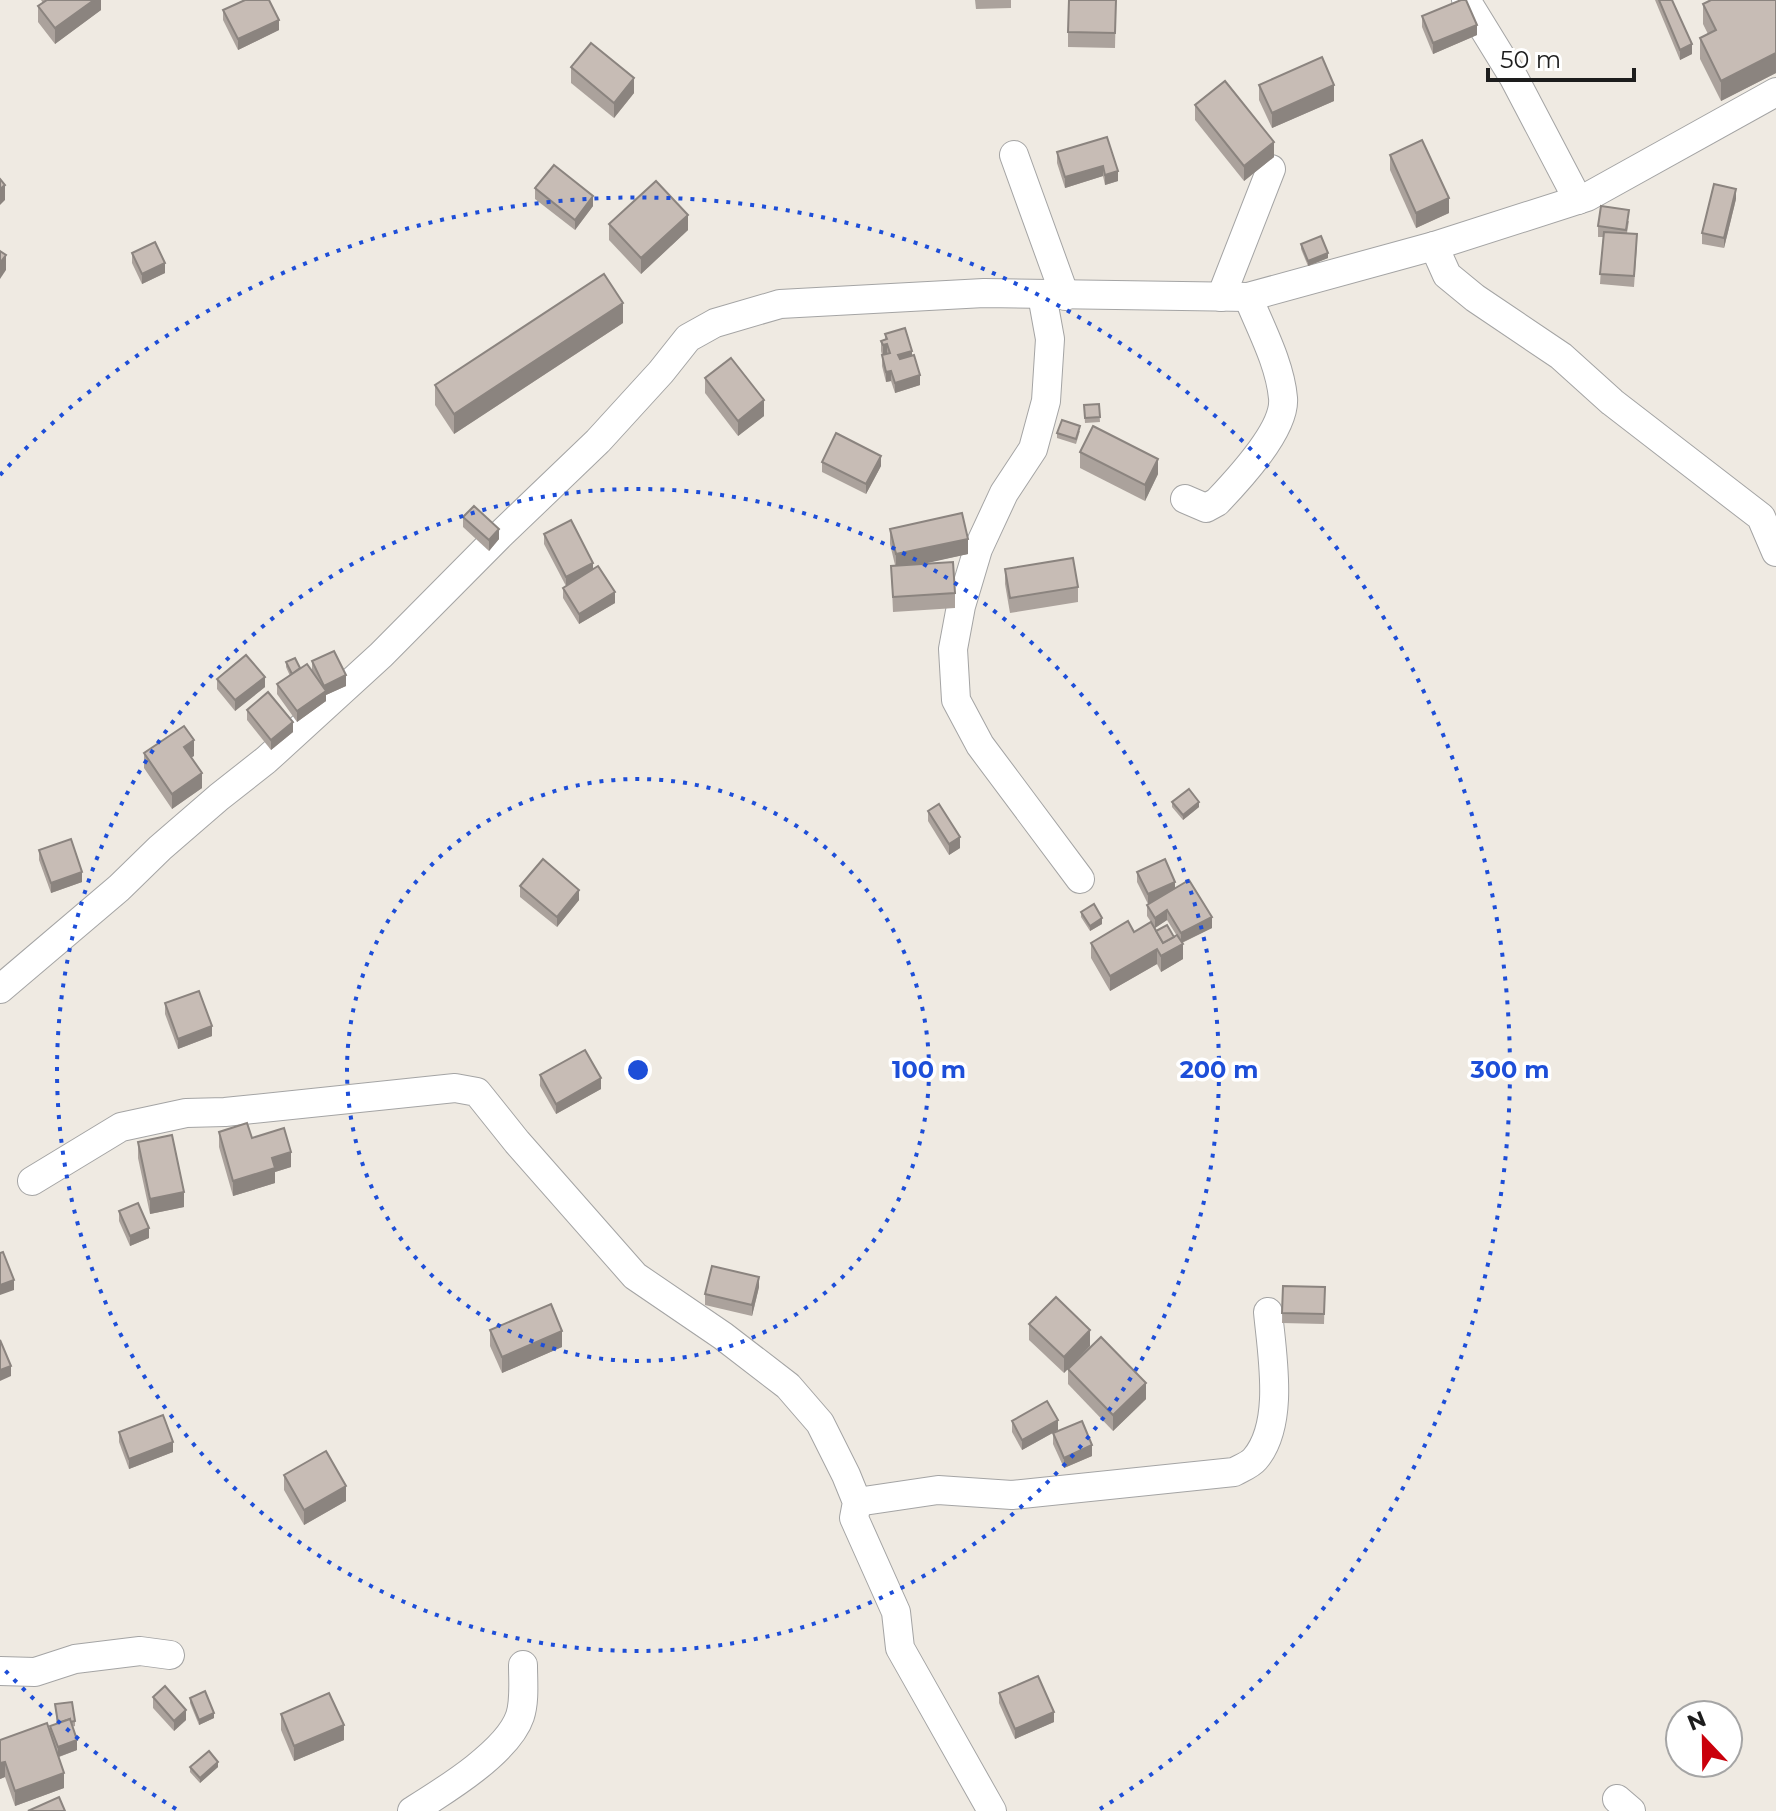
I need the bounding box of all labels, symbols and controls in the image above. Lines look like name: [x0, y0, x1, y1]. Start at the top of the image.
scale bar: [1488, 32, 1634, 82]
text: 50 m: [1500, 45, 1561, 74]
text: 100 m: [892, 1055, 966, 1084]
text: 200 m: [1180, 1055, 1258, 1084]
text: 300 m: [1470, 1055, 1549, 1084]
centre of rings: [624, 1056, 652, 1084]
north arrow: [1664, 1699, 1744, 1779]
text: N: [1683, 1705, 1710, 1737]

